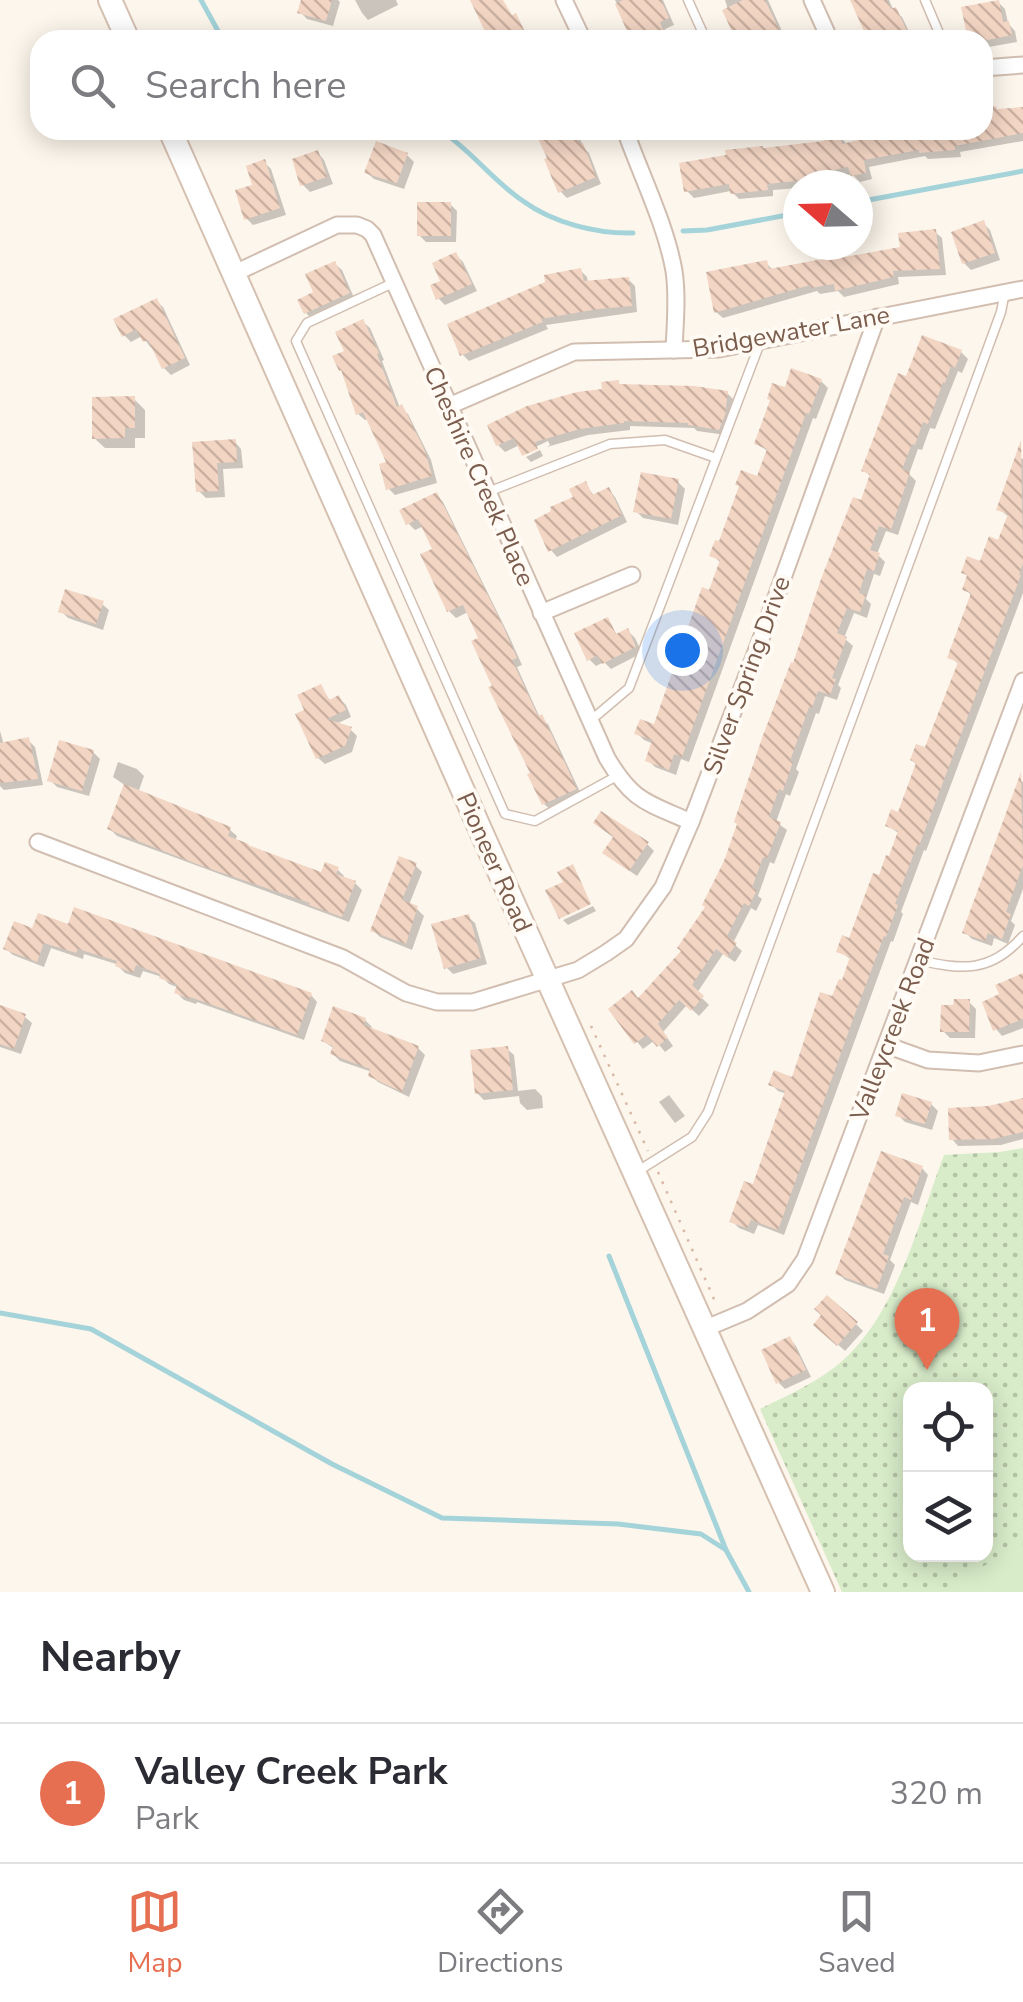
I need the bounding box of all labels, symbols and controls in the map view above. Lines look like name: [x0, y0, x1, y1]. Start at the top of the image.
search box: [30, 30, 993, 140]
icon: search: [65, 58, 120, 113]
text: Search here: [145, 60, 346, 111]
north arrow: [783, 170, 873, 260]
street label: Bridgewater Lane: [690, 298, 892, 366]
street label: Cheshire Creek Place: [415, 361, 543, 592]
street label: Silver Spring Drive: [695, 571, 799, 779]
your location: [657, 625, 708, 676]
street label: Pioneer Road: [448, 787, 540, 938]
street label: Valleycreek Road: [842, 933, 943, 1127]
pin: 1: [894, 1288, 960, 1370]
map controls: [903, 1382, 993, 1562]
button: locate: [903, 1382, 993, 1472]
button: layers: [903, 1472, 993, 1562]
text: Nearby: [40, 1629, 181, 1686]
text: Valley Creek Park: [135, 1746, 447, 1797]
text: 1: [63, 1772, 82, 1815]
text: 320 m: [890, 1772, 983, 1815]
text: Park: [135, 1797, 199, 1840]
tab: Map: [127, 1884, 182, 1982]
tab: Directions: [437, 1884, 563, 1982]
tab: Saved: [818, 1884, 896, 1982]

